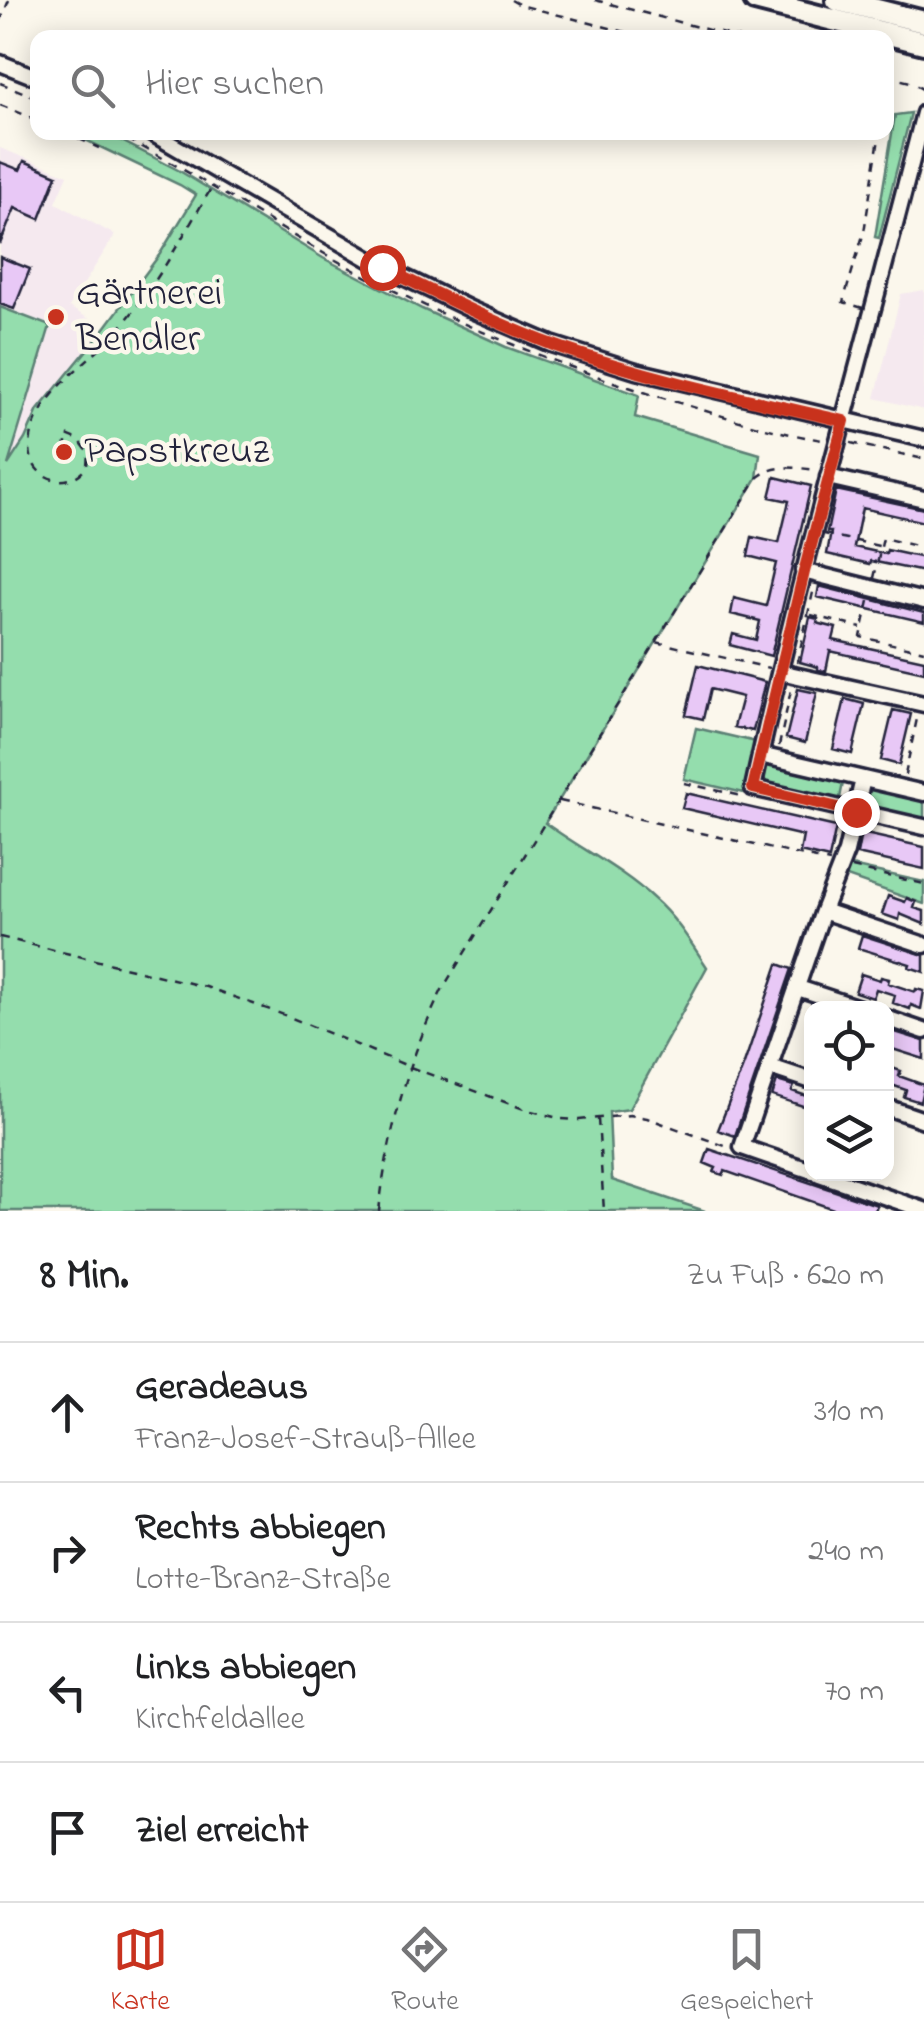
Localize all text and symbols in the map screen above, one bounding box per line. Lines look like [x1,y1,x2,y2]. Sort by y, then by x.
search box [30,30,894,140]
text: Hier suchen [145,57,324,113]
icon: search [65,58,120,113]
route start [360,245,406,291]
place label: Gärtnerei Bendler [75,265,222,370]
marker: Gärtnerei Bendler [45,306,67,328]
place label: Papstkreuz [84,423,270,482]
marker: Papstkreuz [53,441,75,463]
route end [834,790,880,836]
map controls [804,1001,894,1181]
button: locate [804,1001,894,1091]
button: layers [804,1091,894,1181]
text: 8 Min. [40,1246,129,1307]
text: Zu Fuß · 620 m [687,1253,884,1300]
text: Geradeaus [135,1361,308,1417]
icon: ahead [40,1385,95,1440]
text: 310 m [814,1389,884,1436]
text: Franz-Josef-Strauß-Allee [135,1417,476,1464]
text: Rechts abbiegen [135,1501,386,1557]
icon: right [40,1525,95,1580]
text: 240 m [808,1529,884,1576]
text: Lotte-Branz-Straße [135,1557,391,1604]
text: Links abbiegen [135,1641,356,1697]
icon: left [40,1665,95,1720]
text: 70 m [824,1669,884,1716]
text: Kirchfeldallee [135,1697,305,1744]
text: Ziel erreicht [135,1804,308,1860]
icon: arrive [40,1805,95,1860]
tab: Karte [111,1922,170,2023]
tab: Route [391,1922,459,2023]
tab: Gespeichert [680,1922,813,2023]

